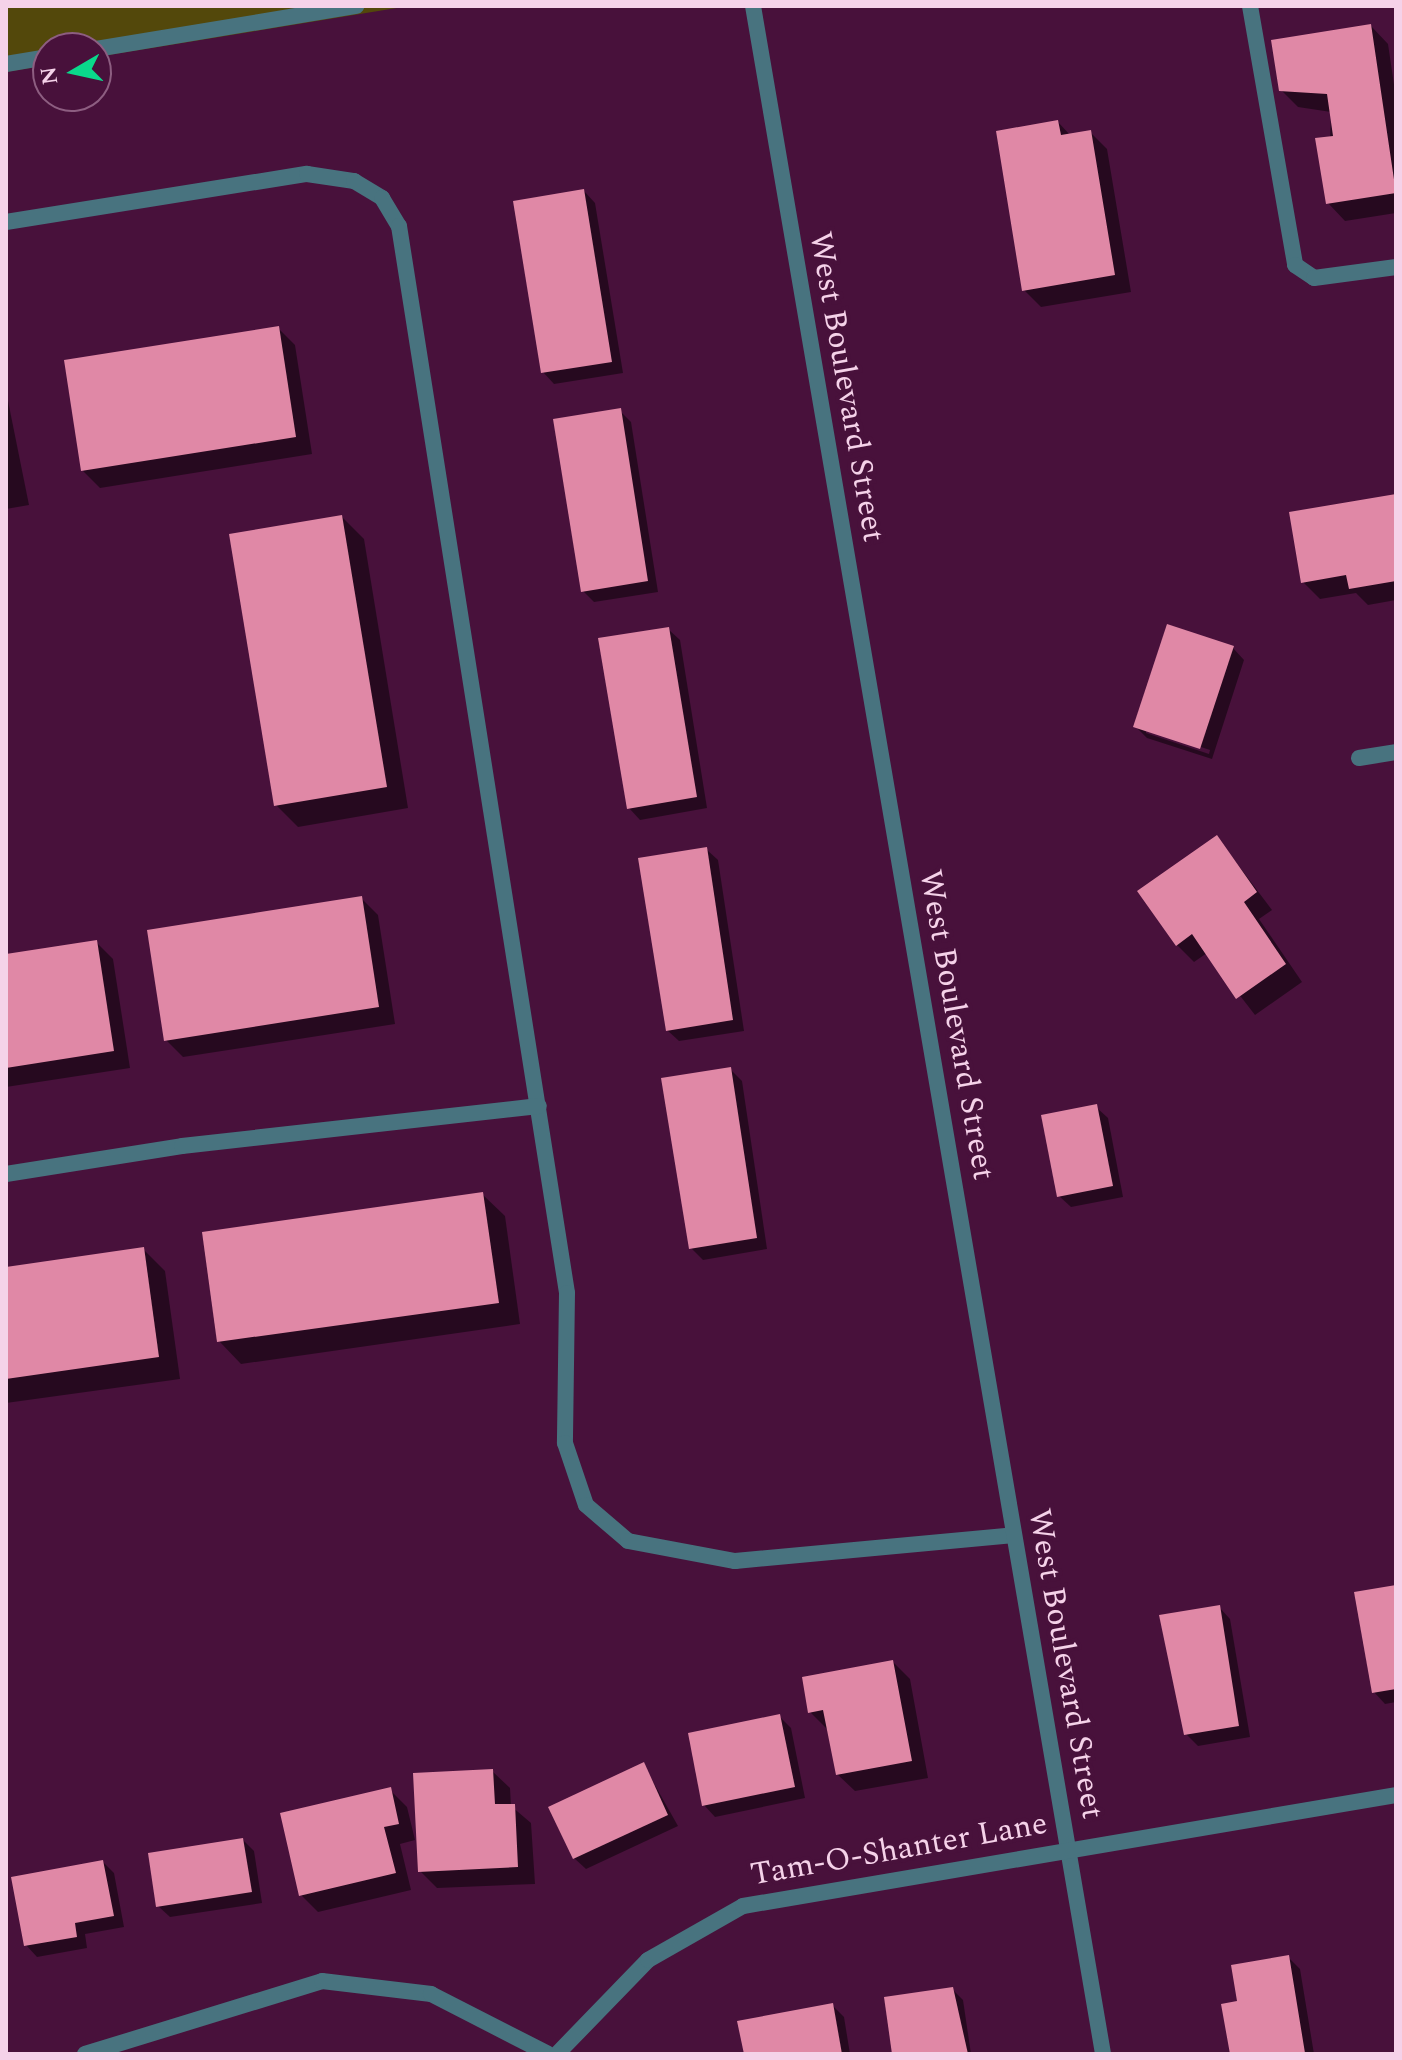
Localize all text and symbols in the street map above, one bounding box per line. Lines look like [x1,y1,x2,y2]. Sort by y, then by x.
north arrow [32,32,112,112]
text: N [32,64,67,87]
street label: West Boulevard Street [800,229,892,545]
street label: West Boulevard Street [910,867,1002,1183]
street label: West Boulevard Street [1019,1506,1111,1822]
street label: Tam-O-Shanter Lane [748,1805,1050,1895]

